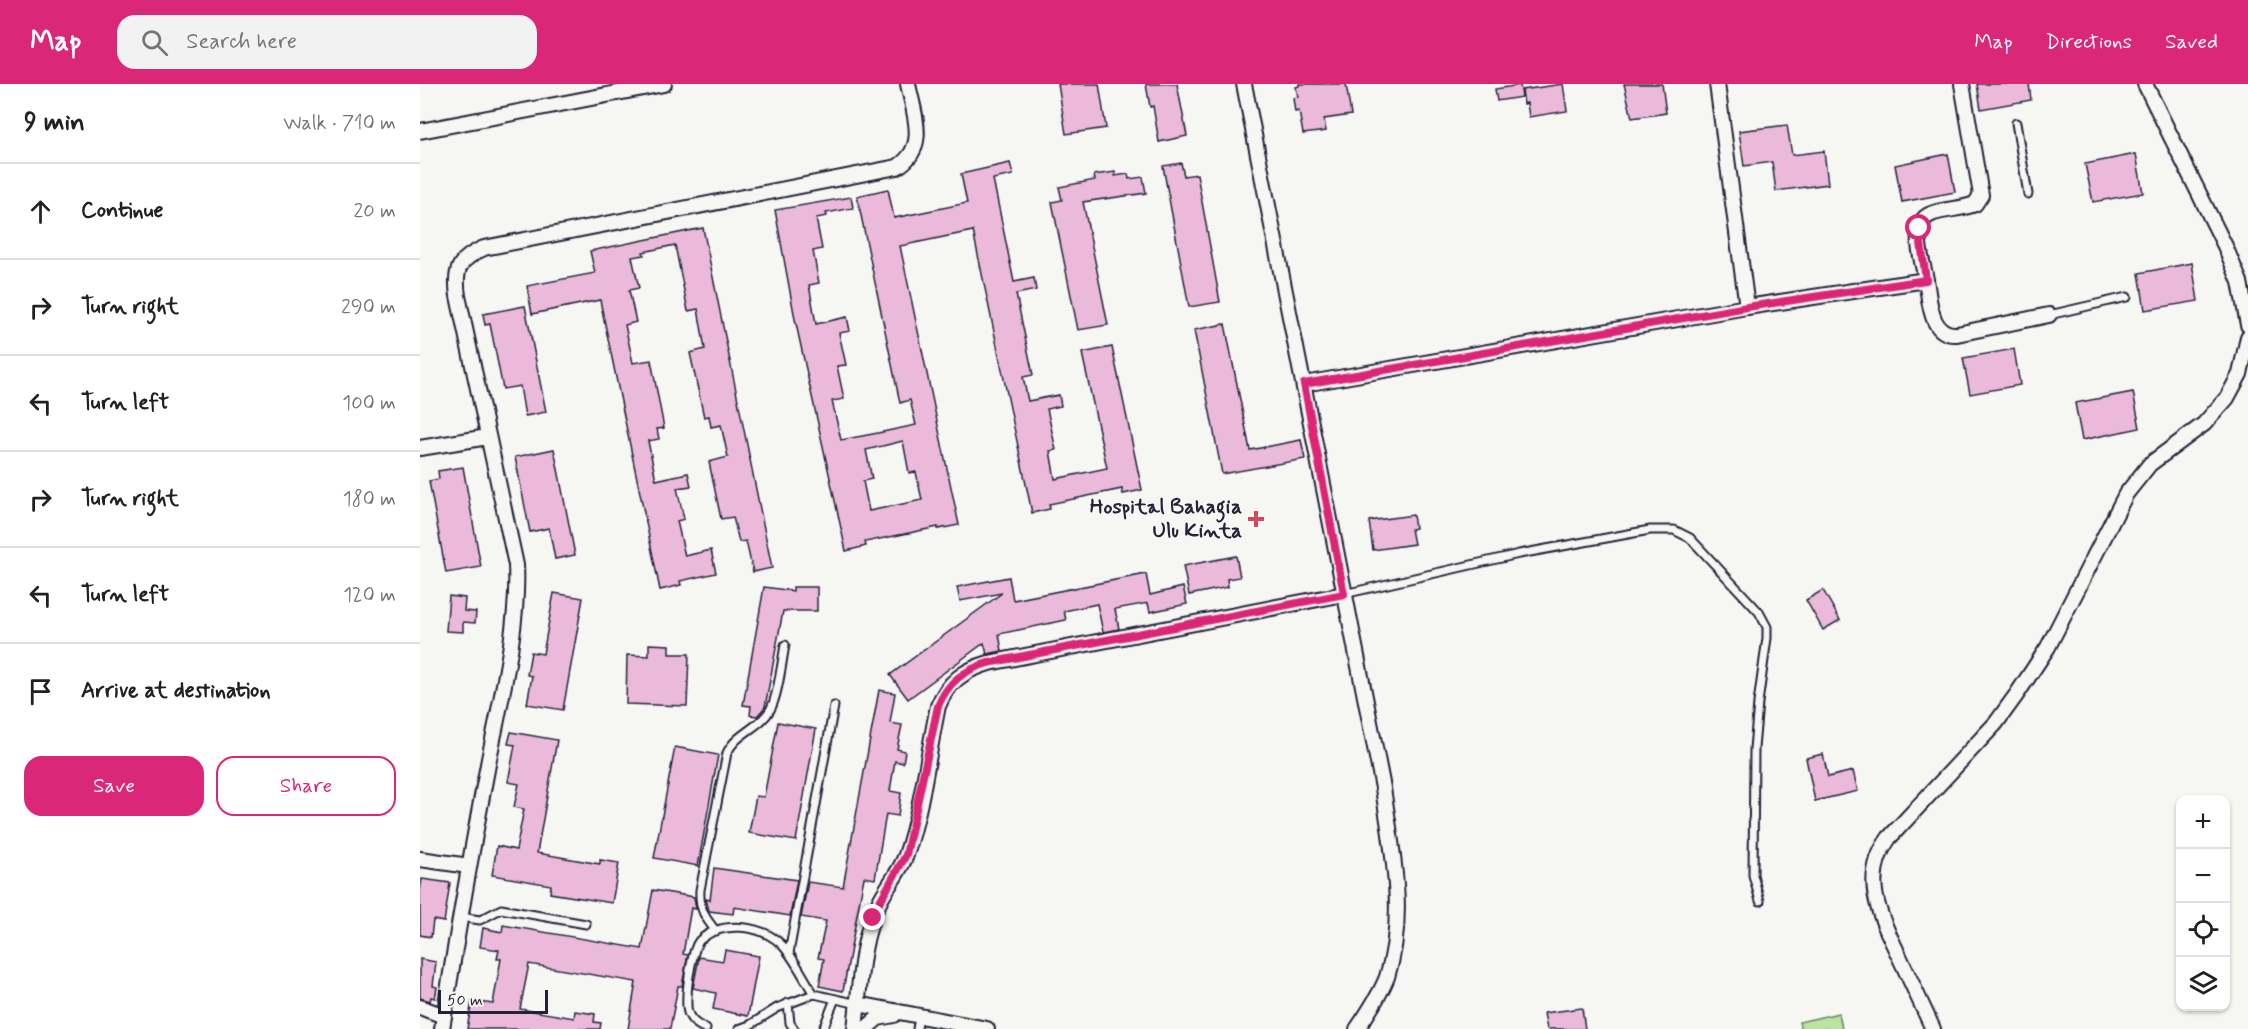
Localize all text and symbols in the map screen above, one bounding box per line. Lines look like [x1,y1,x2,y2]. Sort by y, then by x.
search box [117,15,537,69]
text: Map [30,24,81,61]
icon: search [138,26,171,59]
text: Search here [186,28,297,56]
text: Map [1974,28,2013,56]
text: Directions [2046,28,2132,56]
text: Saved [2165,28,2218,56]
text: 9 min [24,106,85,140]
text: Walk · 710 m [283,110,396,137]
icon: ahead [24,195,57,228]
text: Continue [81,197,163,225]
text: 20 m [353,198,396,225]
route start [1905,214,1931,240]
icon: right [24,291,57,324]
text: Turn right [81,293,179,321]
text: 290 m [341,294,396,321]
icon: left [24,387,57,420]
text: Turn left [81,389,169,417]
text: 100 m [342,390,396,417]
icon: right [24,483,57,516]
text: Turn right [81,485,179,513]
text: 180 m [343,486,396,513]
place label: Hospital Bahagia Ulu Kinta [1090,493,1242,545]
marker: Hospital Bahagia Ulu Kinta [1247,510,1265,528]
icon: left [24,579,57,612]
text: Turn left [81,581,169,609]
text: 120 m [343,582,396,609]
icon: arrive [24,675,57,708]
text: Arrive at destination [81,677,271,705]
button: Save [24,756,204,816]
button: Share [216,756,396,816]
map controls [2176,795,2230,1011]
button: + [2176,795,2230,849]
button: − [2176,849,2230,903]
button: locate [2176,903,2230,957]
route end [859,904,885,930]
button: layers [2176,957,2230,1011]
scale bar [438,987,548,1014]
text: 50 m [447,990,483,1011]

